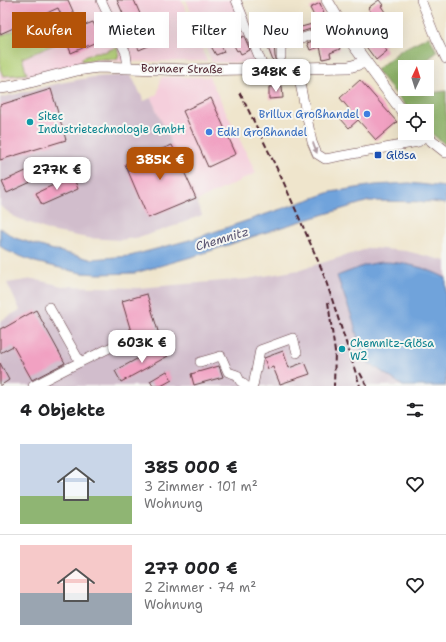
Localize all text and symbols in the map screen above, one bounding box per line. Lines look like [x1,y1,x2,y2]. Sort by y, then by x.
chip: Kaufen [12,12,86,48]
chip: Mieten [94,12,169,48]
chip: Filter [177,12,241,48]
chip: Neu [249,12,303,48]
chip: Wohnung [311,12,403,48]
pin: 348K € [243,59,309,93]
north arrow [398,60,434,96]
map controls [398,60,434,140]
street label: Bornaer Straße [141,61,223,77]
text: 348K € [251,63,301,80]
button: locate [398,104,434,140]
place label: Brillux Großhandel [259,107,360,122]
place label: Sitec Industrietechnologie GmbH [38,109,185,137]
marker: Brillux Großhandel [362,109,372,119]
marker: Sitec Industrietechnologie GmbH [25,117,35,127]
place label: Edki Großhandel [217,125,308,140]
marker: Edki Großhandel [204,127,214,137]
one-way arrow [312,142,318,154]
pin: 385K € [127,147,193,181]
place label: Glösa [386,148,416,163]
marker: Glösa [373,150,383,160]
text: 385K € [136,151,184,168]
pin: 277K € [24,157,90,191]
text: 277K € [33,161,81,178]
water label: Chemnitz [193,223,251,255]
pin: 603K € [109,330,175,364]
text: 603K € [117,334,167,351]
place label: Chemnitz-Glösa W2 [350,336,434,364]
marker: Chemnitz-Glösa W2 [337,344,347,354]
text: 4 Objekte [20,399,105,421]
icon: filters [404,399,426,421]
text: 385 000 € [144,456,238,478]
icon: home [52,460,100,508]
icon: heart [404,473,426,495]
text: 3 Zimmer · 101 m² [144,478,258,495]
text: Wohnung [144,495,203,512]
text: 277 000 € [144,557,238,579]
icon: home [52,561,100,609]
icon: heart [404,574,426,596]
text: 2 Zimmer · 74 m² [144,579,256,596]
text: Wohnung [144,596,203,613]

